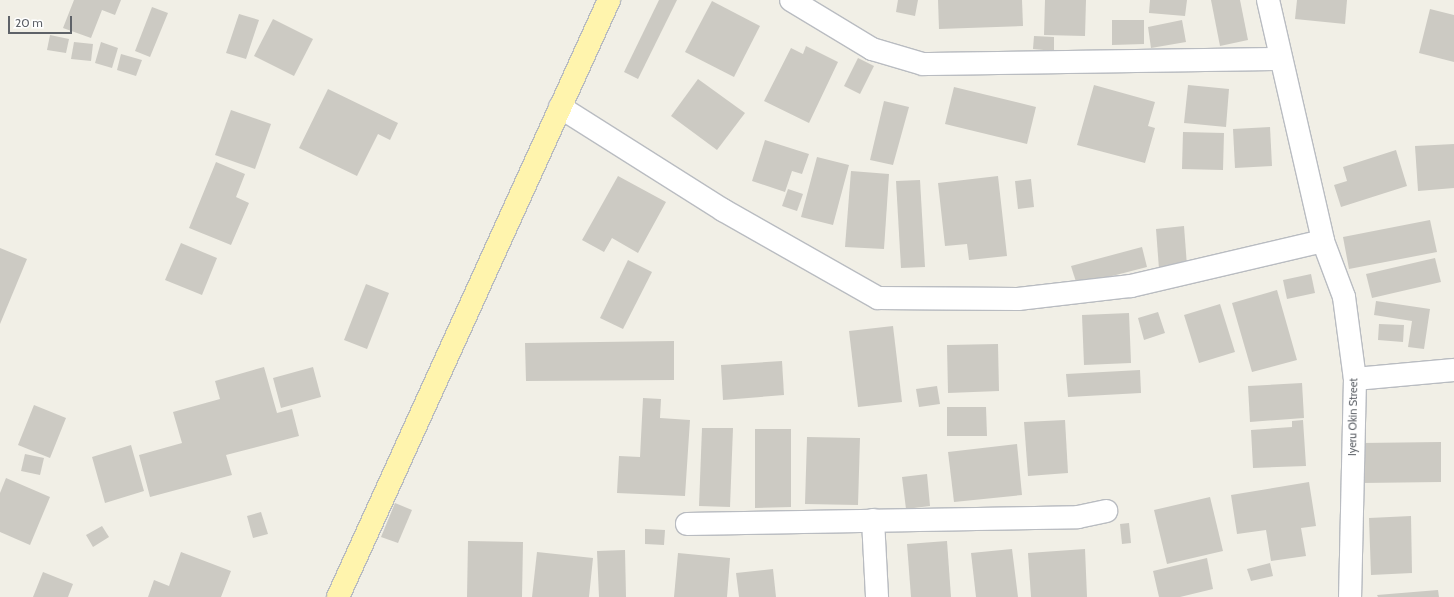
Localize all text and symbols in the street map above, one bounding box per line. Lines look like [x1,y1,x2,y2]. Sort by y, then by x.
scale bar [10,8,74,34]
text: 20 m [15,15,43,30]
street label: Iyeru Okin Street [1346,378,1360,456]

